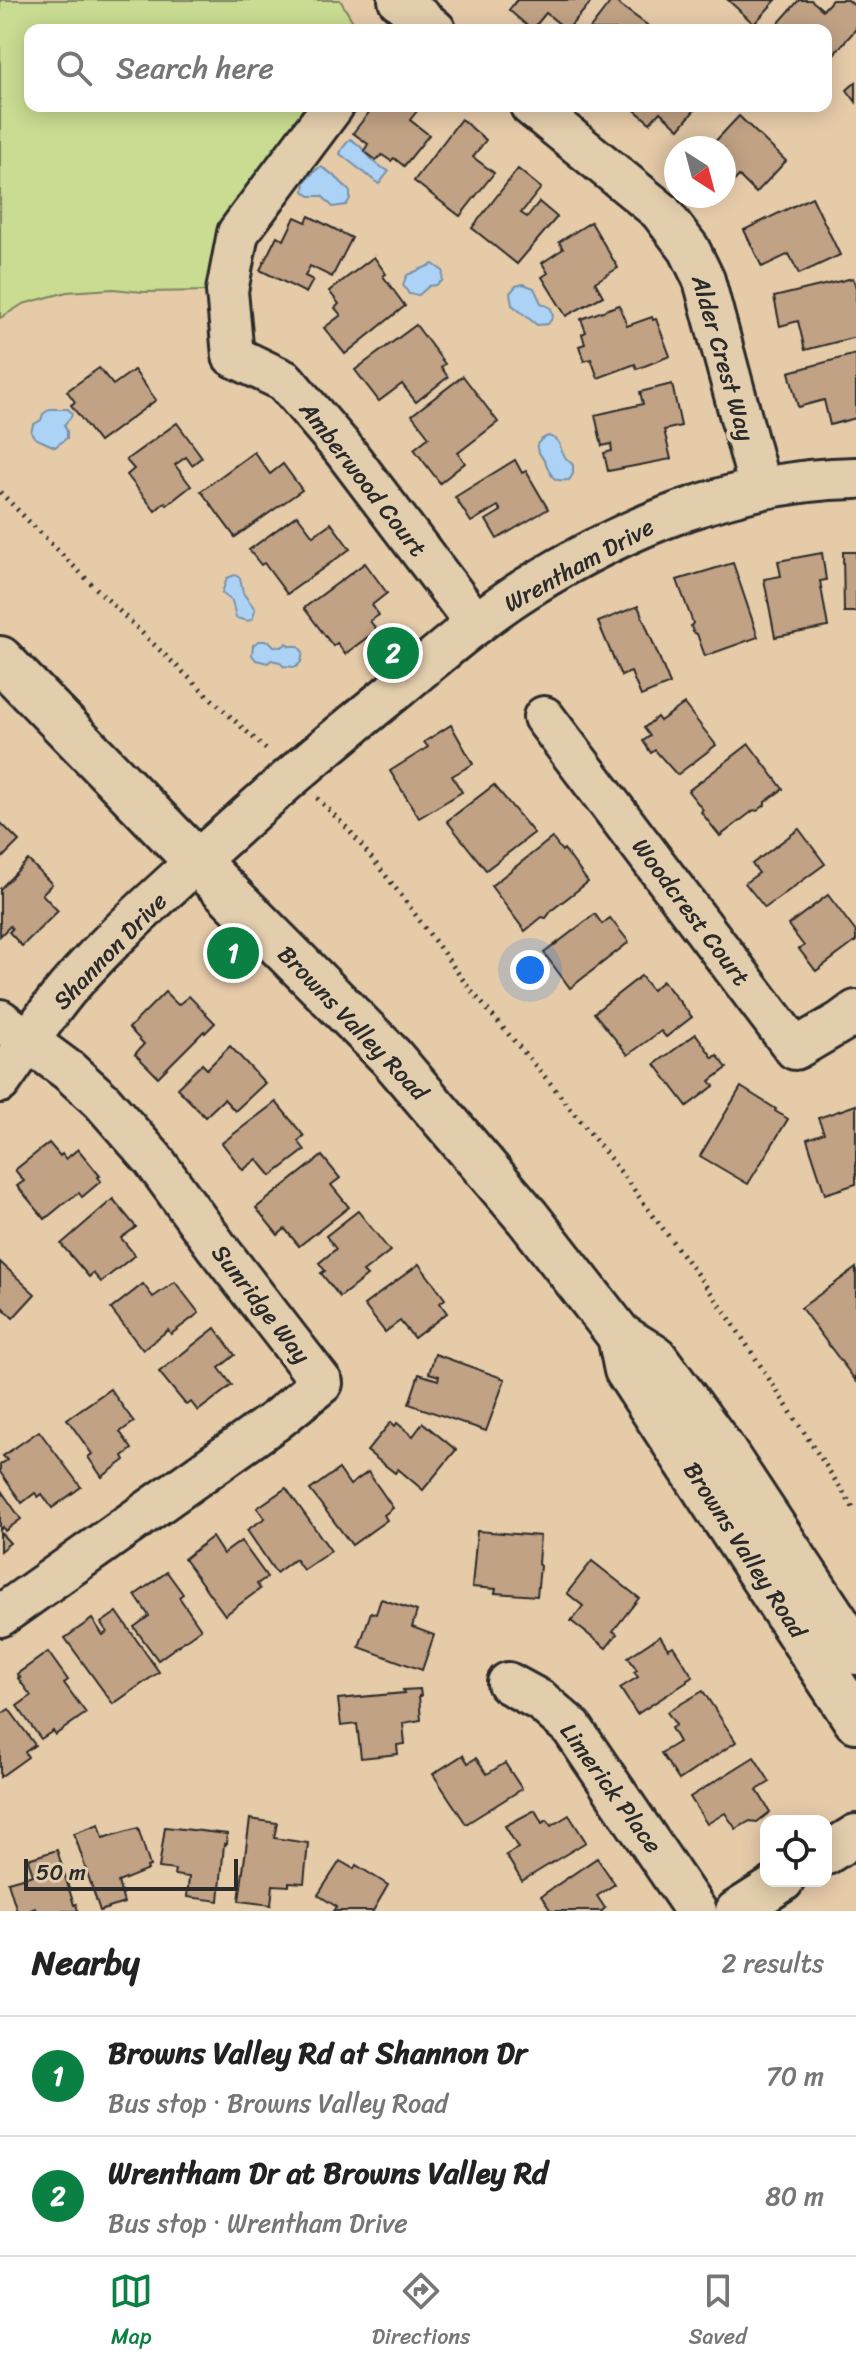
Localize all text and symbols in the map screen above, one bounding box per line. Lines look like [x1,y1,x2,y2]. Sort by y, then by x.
search box [24,24,832,112]
text: Search here [116,41,274,95]
icon: search [52,46,96,90]
north arrow [664,136,736,208]
street label: Alder Crest Way [679,269,767,447]
street label: Amberwood Court [288,391,438,566]
street label: Wrentham Drive [496,506,662,624]
pin: 2 [367,623,419,683]
street label: Woodcrest Court [621,829,761,995]
street label: Shannon Drive [42,882,178,1020]
pin: 1 [207,923,259,983]
street label: Browns Valley Road [267,935,440,1112]
your location [510,950,550,990]
street label: Sunridge Way [200,1235,322,1374]
street label: Browns Valley Road [672,1453,819,1648]
street label: Limerick Place [549,1713,673,1863]
map controls [760,1815,832,1887]
button: locate [760,1815,832,1887]
text: 50 m [36,1853,86,1892]
scale bar [24,1855,238,1891]
text: Nearby [32,1933,140,1993]
text: 2 results [722,1940,824,1986]
text: Browns Valley Rd at Shannon Dr [108,2026,527,2080]
text: 1 [52,2053,64,2099]
text: 70 m [766,2053,824,2099]
text: Bus stop · Browns Valley Road [108,2080,448,2126]
text: Wrentham Dr at Browns Valley Rd [108,2146,548,2200]
text: 2 [50,2173,66,2219]
text: 80 m [765,2173,824,2219]
text: Bus stop · Wrentham Drive [108,2200,408,2246]
tab: Map [109,2269,153,2356]
tab: Directions [372,2269,470,2356]
tab: Saved [689,2269,747,2356]

